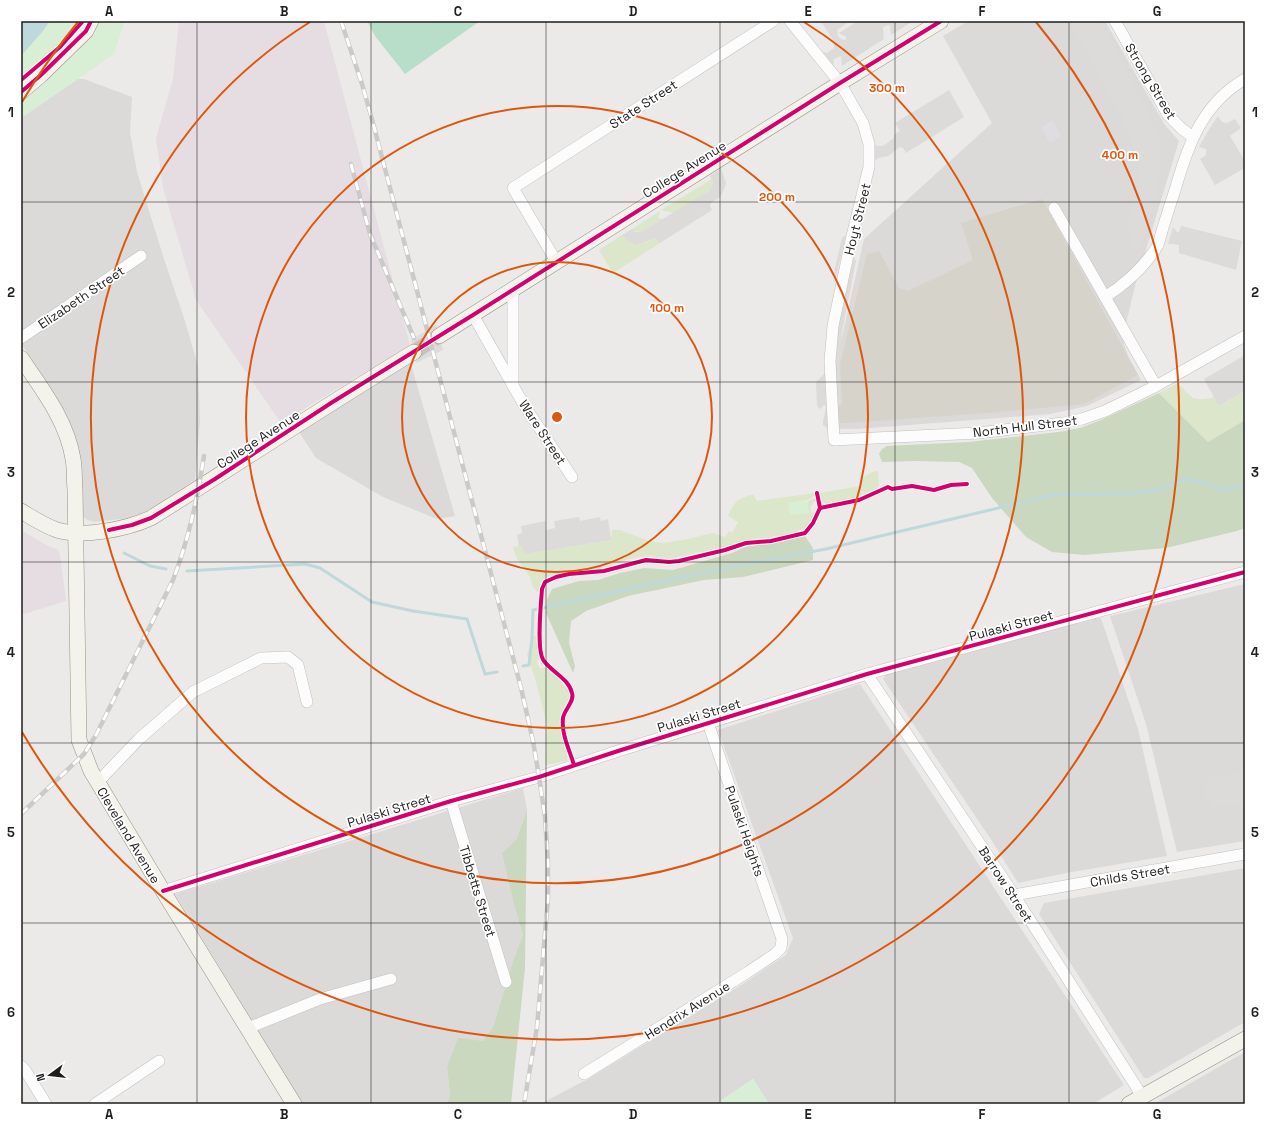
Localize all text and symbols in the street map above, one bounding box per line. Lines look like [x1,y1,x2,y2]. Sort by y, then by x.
text: A [105,3,114,20]
text: B [280,3,289,20]
text: C [454,3,462,20]
text: D [629,3,638,20]
text: E [804,3,812,20]
text: F [979,3,986,20]
text: G [1153,3,1161,20]
street label: Strong Street [1121,40,1180,123]
street label: State Street [606,76,680,133]
text: 300 m [869,80,905,96]
text: 1 [8,104,14,121]
text: 1 [1252,104,1258,121]
street label: College Avenue [639,137,729,202]
text: 400 m [1102,147,1138,163]
street label: Hoyt Street [840,181,875,257]
text: 200 m [759,189,795,205]
street label: Elizabeth Street [35,262,128,333]
text: 2 [7,284,15,301]
text: 2 [1251,284,1259,301]
text: 100 m [650,300,684,316]
street label: Ware Street [515,397,570,468]
street label: College Avenue [214,406,303,473]
centre of rings [550,410,564,424]
street label: North Hull Street [972,412,1078,441]
text: 3 [7,464,15,481]
text: 3 [1251,464,1259,481]
street label: Pulaski Street [967,606,1055,645]
text: 4 [7,644,15,661]
text: 4 [1251,644,1259,661]
street label: Pulaski Street [655,695,743,736]
street label: Pulaski Heights [721,783,768,879]
street label: Cleveland Avenue [93,784,164,887]
street label: Pulaski Street [345,790,433,831]
text: 5 [7,824,15,841]
text: 5 [1251,824,1259,841]
street label: Tibbetts Street [455,843,500,939]
street label: Barrow Street [975,843,1036,925]
street label: Childs Street [1089,860,1171,891]
street label: Hendrix Avenue [641,977,733,1043]
text: 6 [7,1004,15,1021]
text: 6 [1251,1004,1259,1021]
north arrow [30,1055,70,1095]
text: N [33,1072,48,1083]
text: A [105,1106,114,1123]
text: B [280,1106,289,1123]
text: C [454,1106,462,1123]
text: D [629,1106,638,1123]
text: E [804,1106,812,1123]
text: F [979,1106,986,1123]
text: G [1153,1106,1161,1123]

